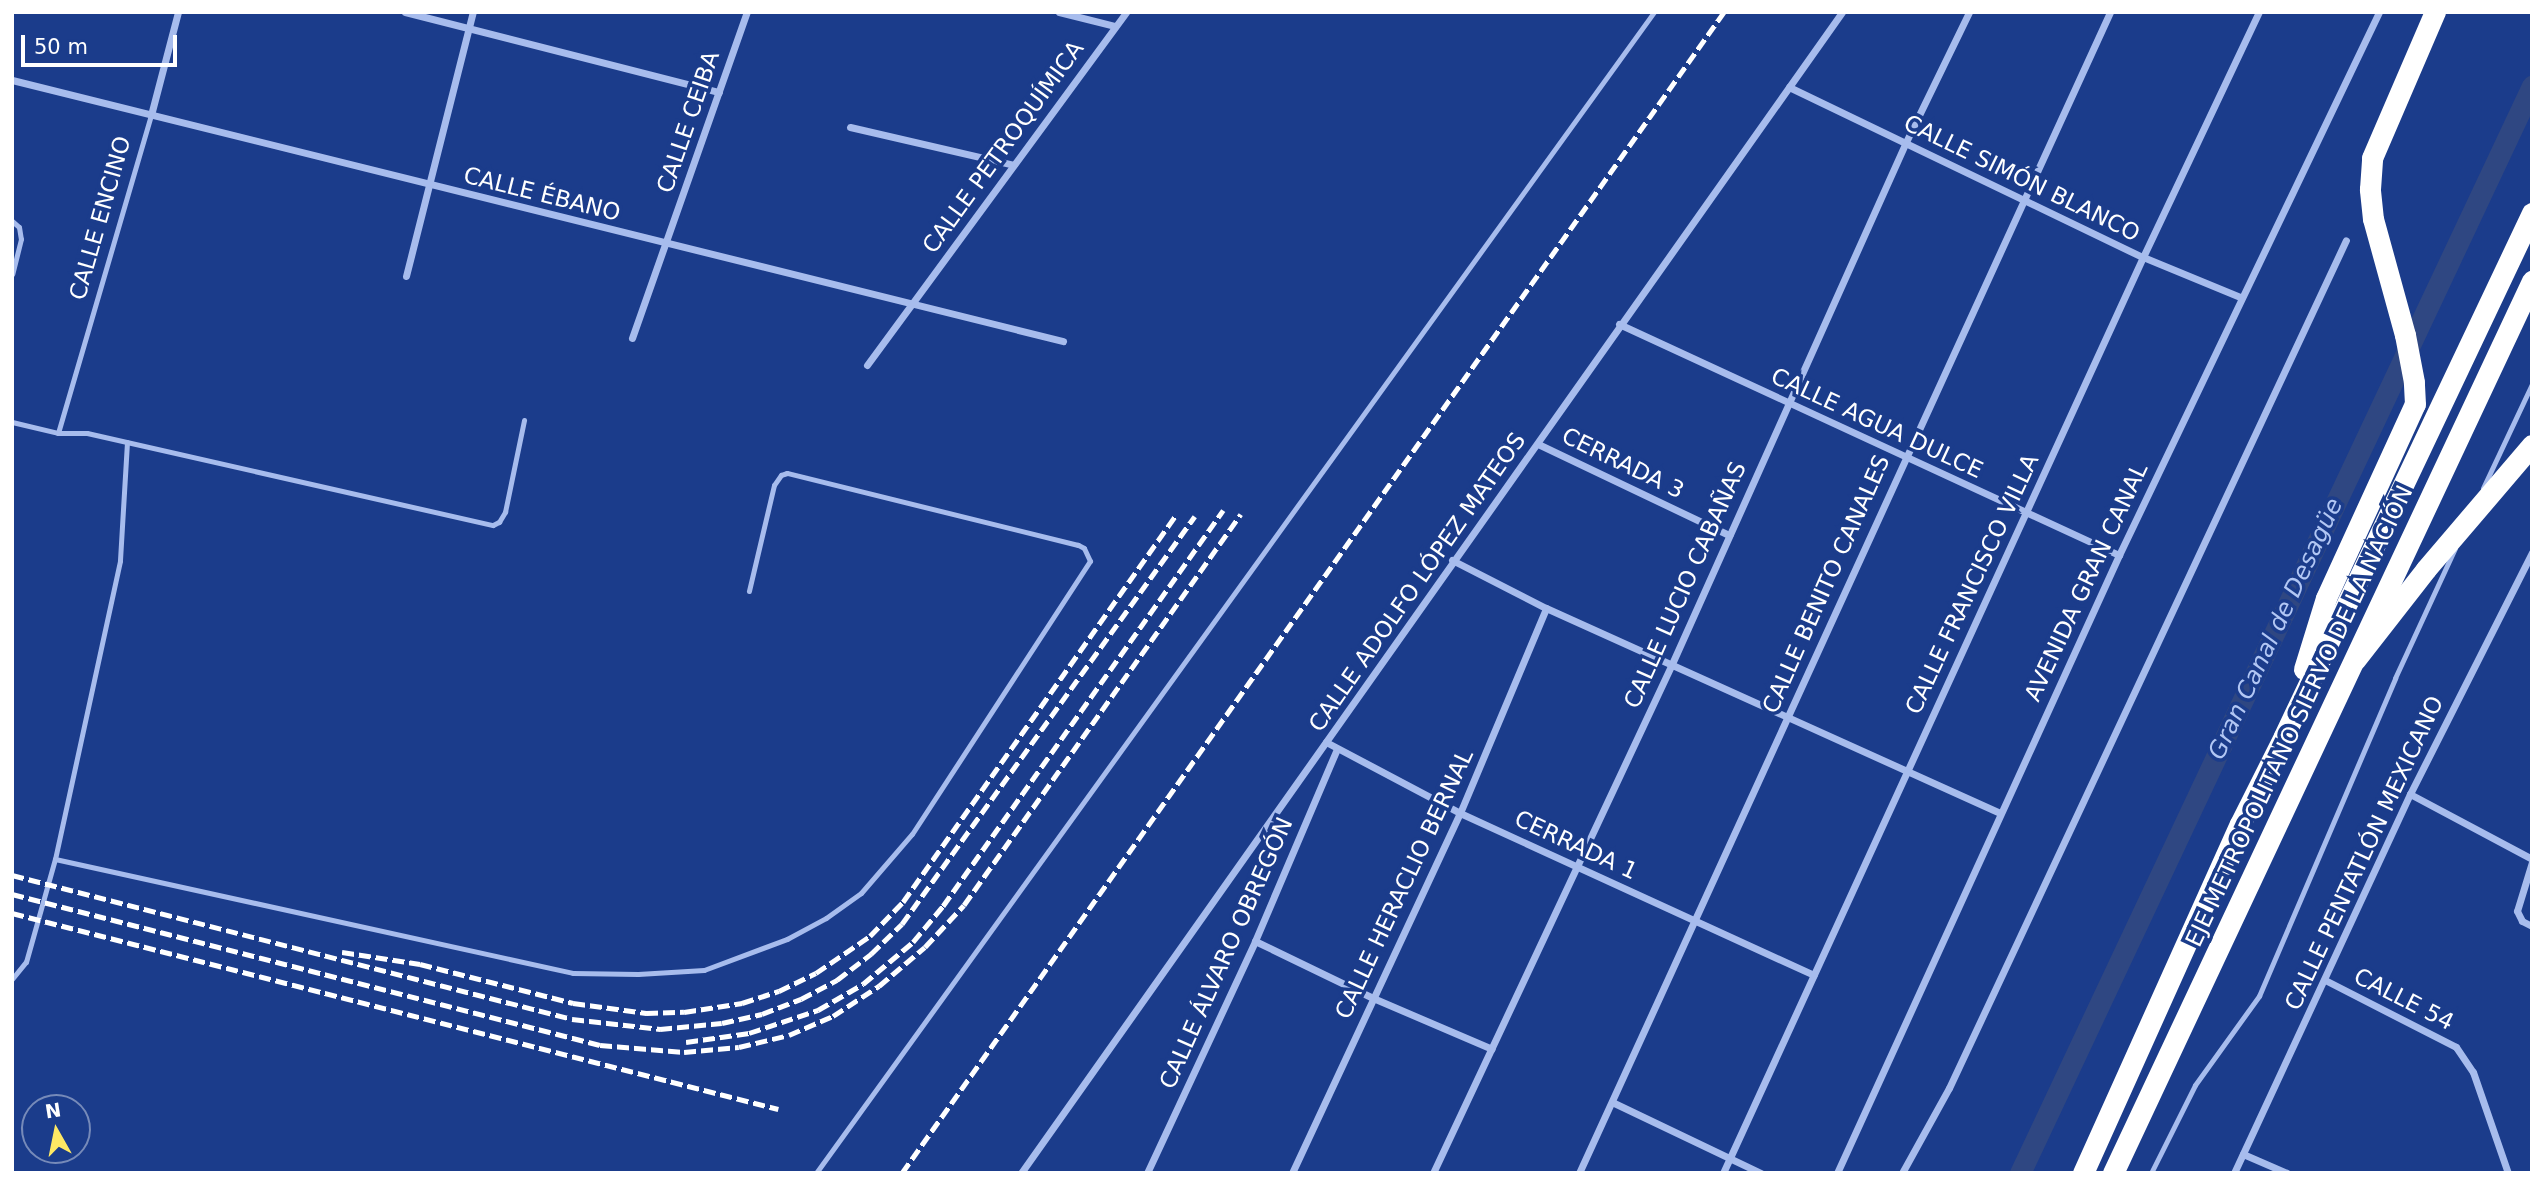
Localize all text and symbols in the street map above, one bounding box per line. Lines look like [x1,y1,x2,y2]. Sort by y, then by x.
scale bar [24,21,180,65]
text: 50 m [34,35,88,59]
street label: CALLE PETROQUÍMICA [917,35,1089,259]
street label: CALLE CEIBA [651,47,725,197]
street label: CALLE SIMÓN BLANCO [1899,109,2145,247]
street label: CALLE ENCINO [63,133,137,303]
street label: CALLE ÉBANO [461,161,623,227]
street label: CALLE AGUA DULCE [1767,362,1987,484]
street label: CERRADA 3 [1557,422,1689,504]
street label: CALLE ADOLFO LÓPEZ MATEOS [1303,427,1531,737]
street label: CALLE FRANCISCO VILLA [1900,450,2044,718]
street label: CALLE BENITO CANALES [1757,451,1895,717]
street label: CALLE LUCIO CABAÑAS [1618,457,1752,713]
street label: AVENIDA GRAN CANAL [2019,459,2153,705]
street label: EJE METROPOLITANO SIERVO DE LA NACIÓN [2180,481,2418,951]
water label: Gran Canal de Desagüe [2203,494,2349,764]
street label: CALLE PENTATLÓN MEXICANO [2279,691,2449,1015]
street label: CALLE HERACLIO BERNAL [1329,745,1479,1023]
street label: CERRADA 1 [1510,805,1642,885]
street label: CALLE ÁLVARO OBREGÓN [1154,813,1298,1093]
street label: CALLE 54 [2349,962,2459,1036]
north arrow [21,1094,91,1164]
text: N [43,1098,63,1122]

